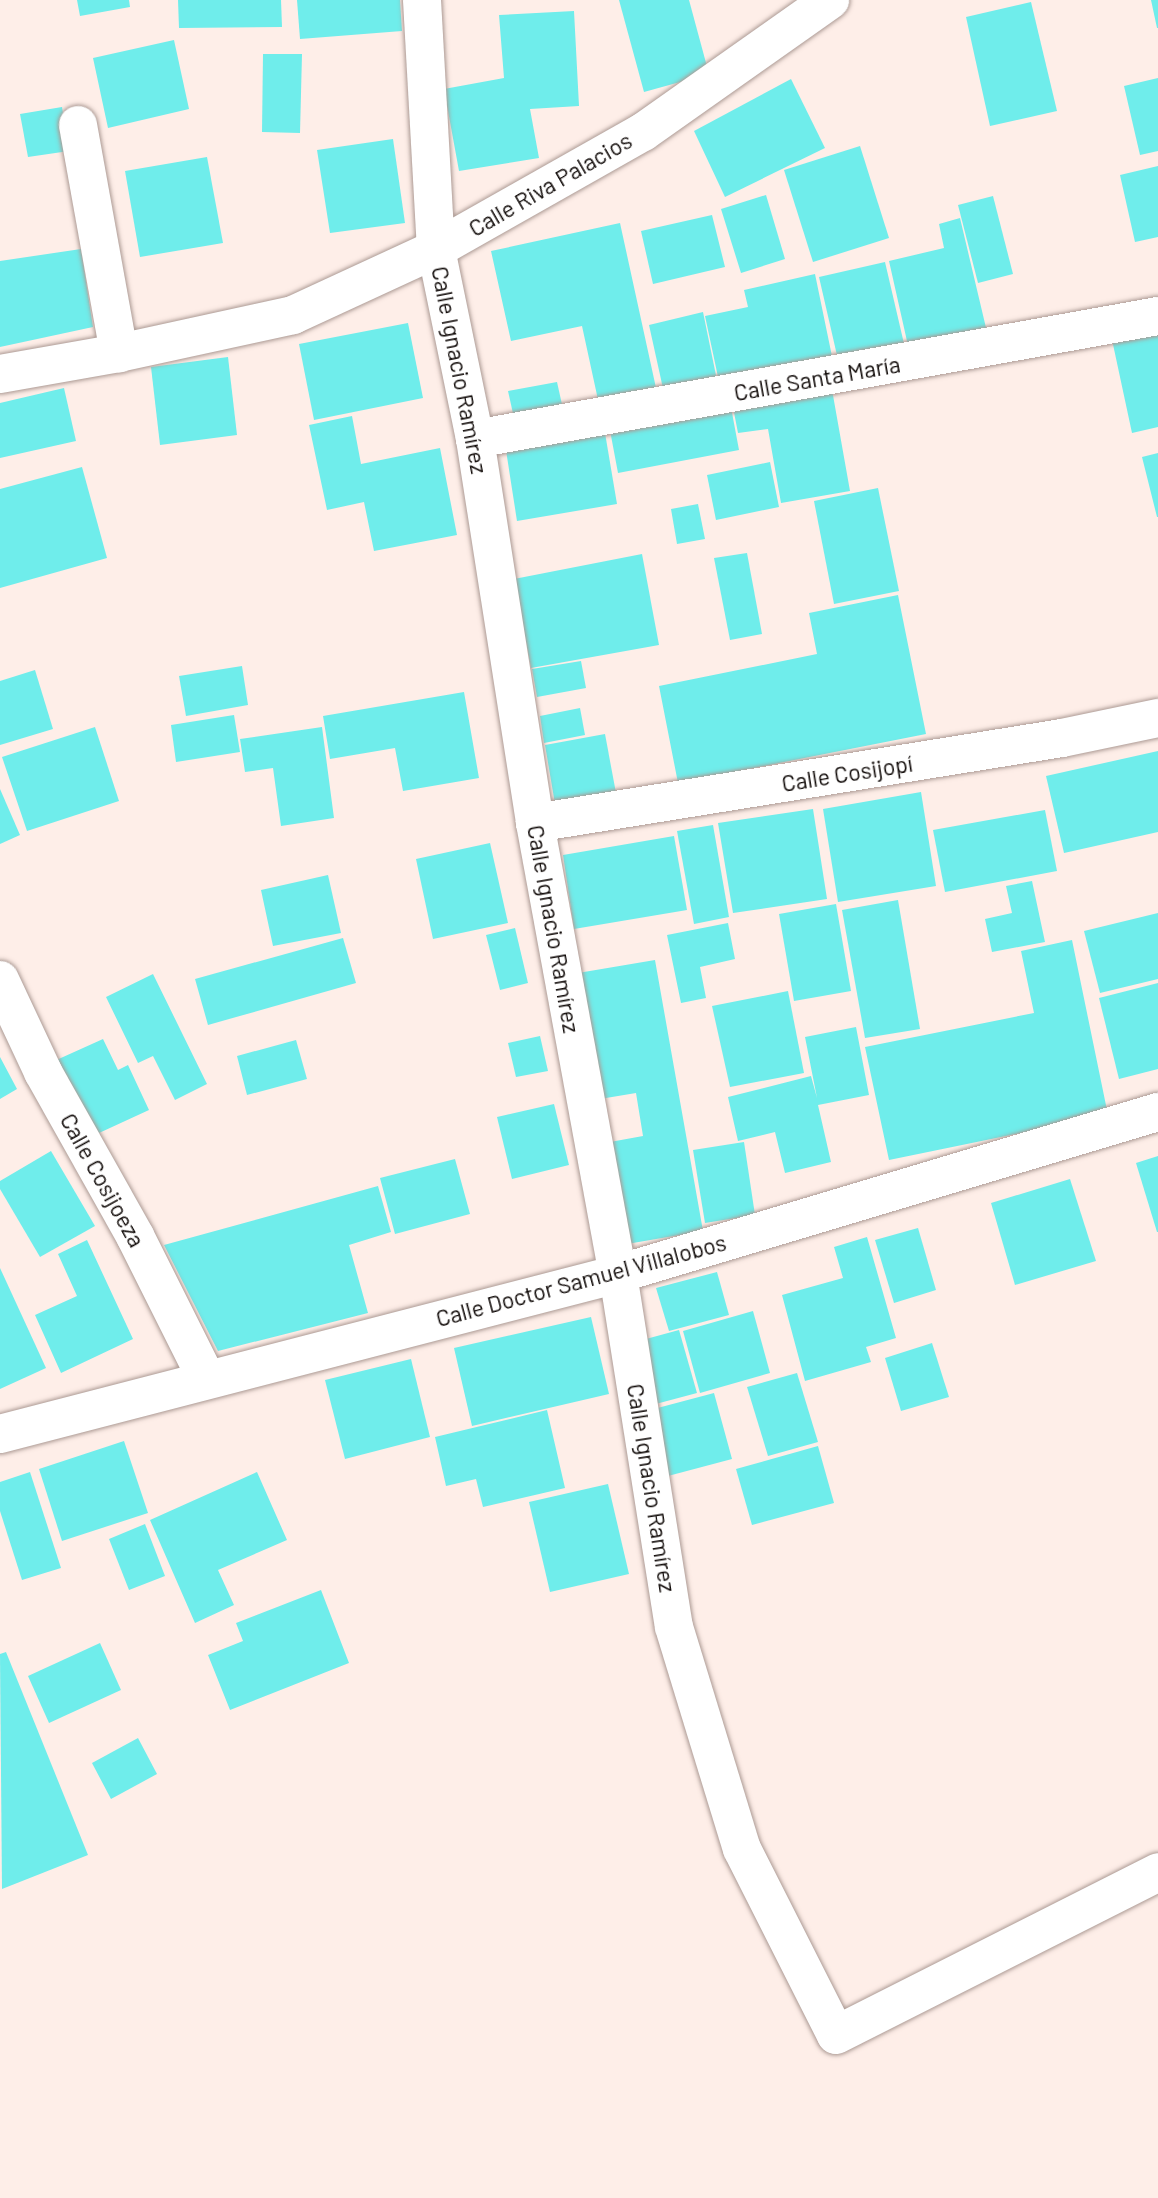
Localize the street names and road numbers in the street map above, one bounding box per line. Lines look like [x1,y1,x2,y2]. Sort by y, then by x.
street label: Calle Riva Palacios [464,126,636,242]
street label: Calle Ignacio Ramírez [426,264,494,476]
street label: Calle Santa María [732,350,902,406]
street label: Calle Cosijopí [780,749,914,797]
street label: Calle Ignacio Ramírez [522,823,586,1035]
street label: Calle Cosijoeza [55,1108,151,1252]
street label: Calle Doctor Samuel Villalobos [433,1228,729,1332]
street label: Calle Ignacio Ramírez [622,1382,682,1594]

